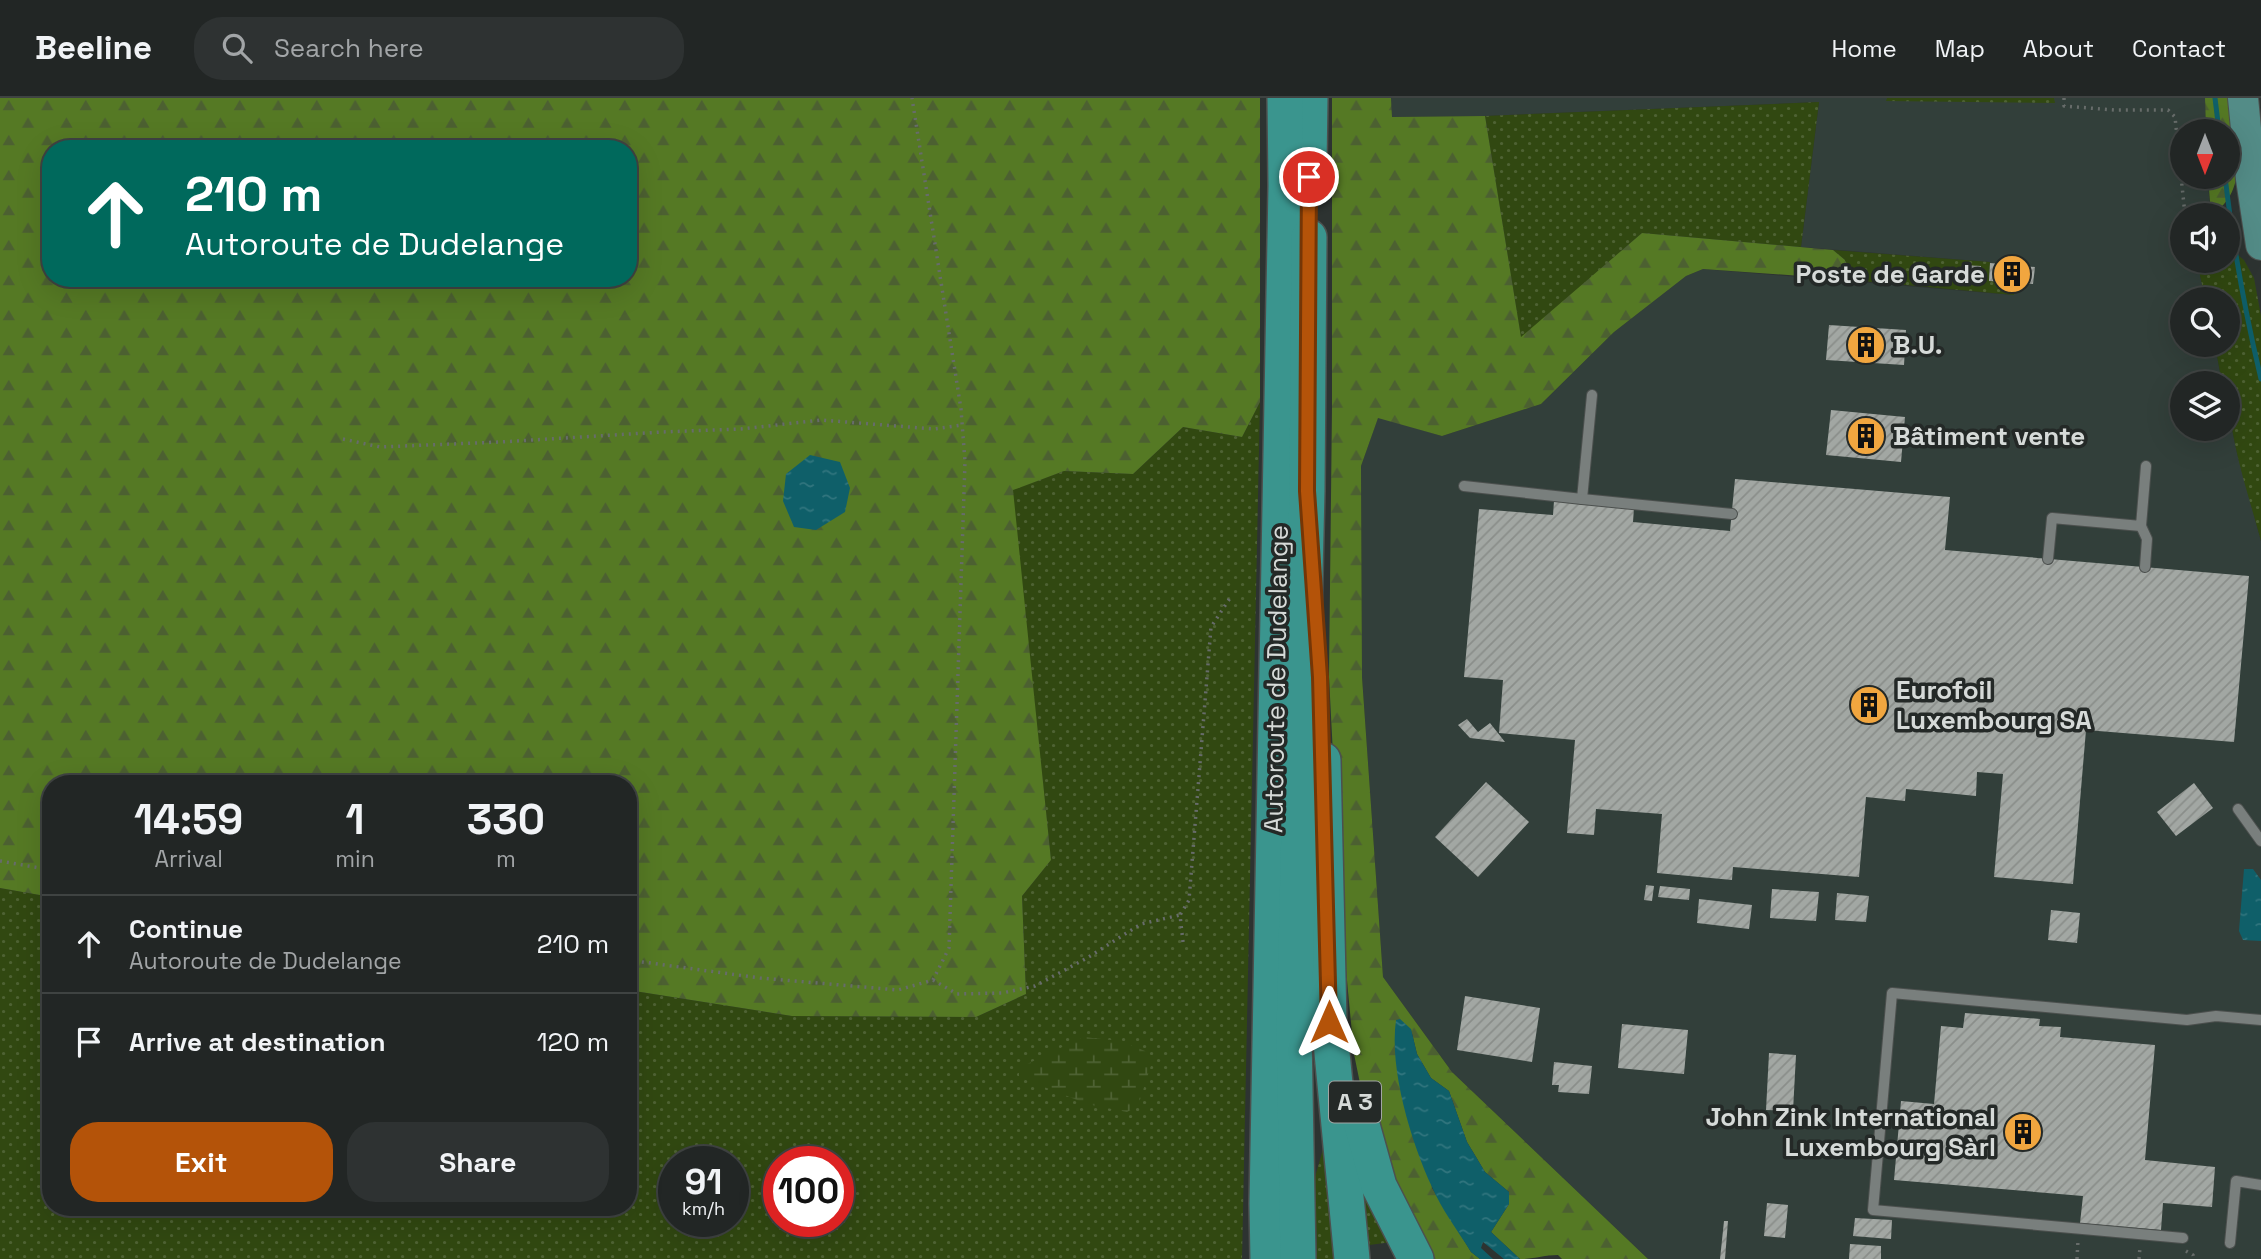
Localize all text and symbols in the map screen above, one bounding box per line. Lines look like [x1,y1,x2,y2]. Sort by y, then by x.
search box [194,17,684,80]
text: Beeline [35,27,152,69]
icon: search [218,29,256,67]
text: Search here [274,31,424,65]
text: Home [1831,33,1897,64]
text: Map [1935,33,1985,64]
text: About [2023,33,2094,64]
text: Contact [2132,33,2226,64]
north arrow [2170,119,2240,189]
map controls [2170,119,2240,441]
pin [1279,147,1339,207]
icon: arrive [1290,158,1328,196]
text: 210 m [185,163,322,225]
icon: ahead [70,168,161,259]
button: sound [2170,203,2240,273]
text: Autoroute de Dudelange [185,224,564,264]
building icon: Poste de Garde [1991,253,2033,295]
place label: Poste de Garde [1795,257,1985,291]
button: search [2170,287,2240,357]
building icon: B.U. [1845,324,1887,366]
place label: B.U. [1893,328,1943,362]
button: layers [2170,371,2240,441]
building icon: Bâtiment vente [1845,415,1887,457]
place label: Bâtiment vente [1893,419,2085,453]
street label: Autoroute de Dudelange [1256,525,1296,833]
place label: Eurofoil Luxembourg SA [1896,673,2092,737]
building icon: Eurofoil Luxembourg SA [1848,684,1890,726]
text: 14:59 [134,793,243,846]
text: 1 [346,793,365,846]
text: 330 [467,793,545,846]
text: Arrival [154,844,223,874]
text: min [335,844,375,874]
text: m [496,844,516,874]
text: Continue [129,912,243,946]
icon: ahead [70,925,108,963]
text: 210 m [537,927,609,961]
text: Autoroute de Dudelange [129,946,402,976]
position arrow [1292,985,1366,1059]
icon: arrive [70,1023,108,1061]
text: Arrive at destination [129,1025,386,1059]
text: 120 m [537,1025,609,1059]
road number: A 3 [1329,1082,1381,1122]
place label: John Zink International Luxembourg Sàrl [1705,1100,1996,1164]
building icon: John Zink International Luxembourg Sàrl [2002,1111,2044,1153]
button: Exit [70,1122,333,1202]
button: Share [347,1122,609,1202]
speed limit sign: 100 [763,1146,854,1237]
text: 91 [685,1160,722,1204]
text: km/h [682,1197,725,1220]

